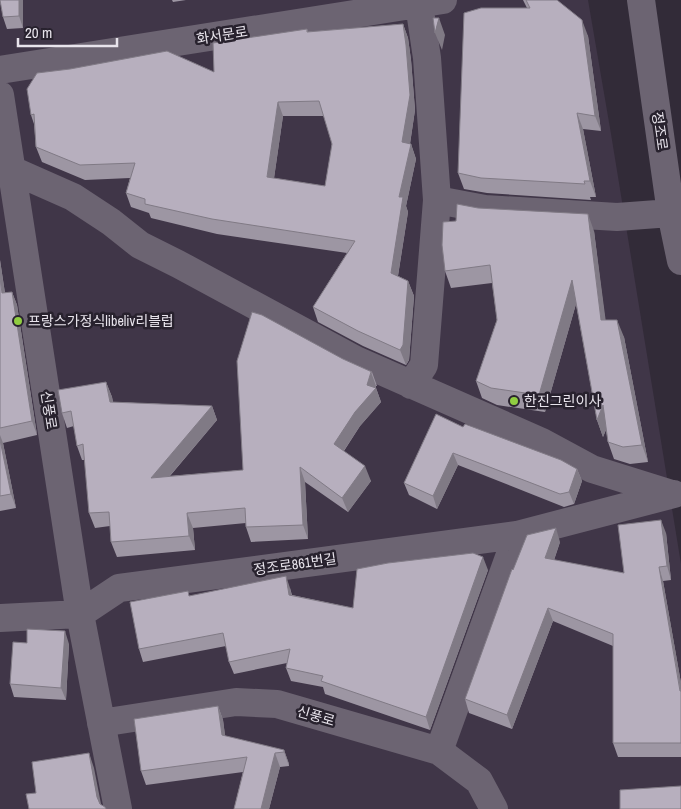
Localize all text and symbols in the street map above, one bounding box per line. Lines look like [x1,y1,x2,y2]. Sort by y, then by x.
scale bar [18,15,116,47]
text: 20 m [25,22,52,43]
street label: 화서문로 [195,22,249,48]
street label: 정조로 [648,111,672,152]
place label: 프랑스가정식libeliv리블럽 [28,312,174,330]
marker: 프랑스가정식libeliv리블럽 [12,315,24,327]
street label: 신풍로 [37,390,61,431]
place label: 한진그린이사 [524,392,601,410]
marker: 한진그린이사 [508,395,520,407]
street label: 정조로861번길 [252,549,338,579]
street label: 신풍로 [295,702,337,730]

